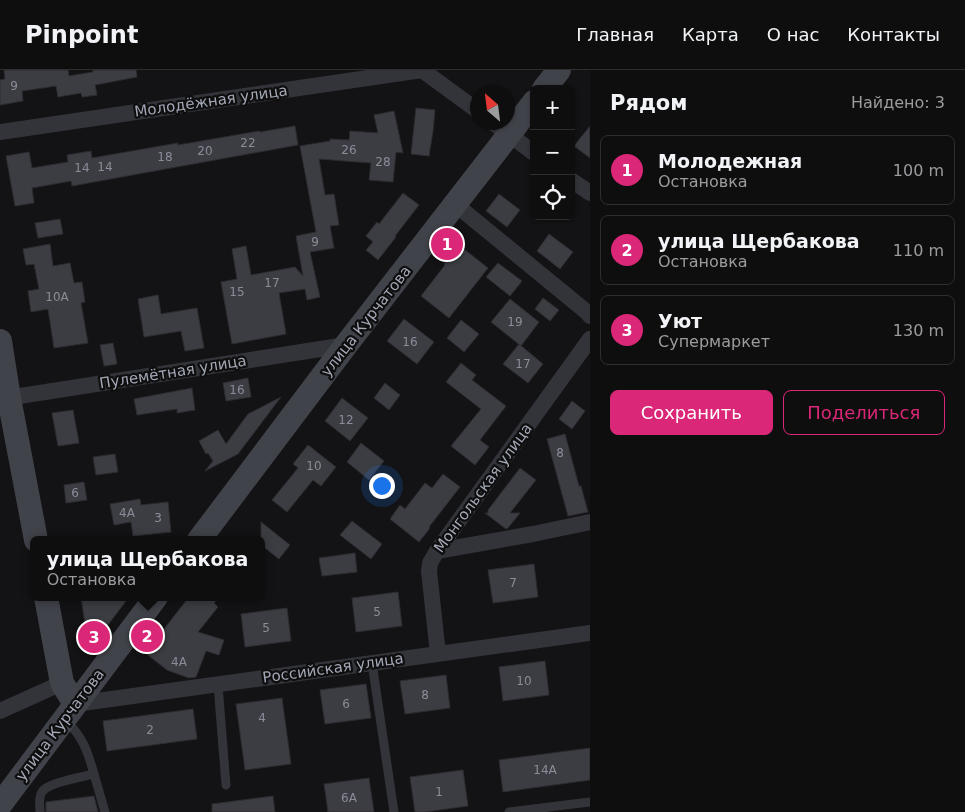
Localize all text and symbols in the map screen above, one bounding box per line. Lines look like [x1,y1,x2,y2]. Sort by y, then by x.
text: Pinpoint [25,21,138,49]
text: Главная [576,24,654,45]
text: Карта [682,24,739,45]
text: О нас [767,24,819,45]
text: Контакты [847,24,940,45]
house number: 9 [10,79,18,93]
street label: Молодёжная улица [133,81,289,121]
north arrow [470,85,515,130]
map controls [530,85,575,220]
button: + [530,85,575,130]
text: Рядом [610,91,687,115]
text: Найдено: 3 [851,93,945,112]
button: − [530,130,575,175]
house number: 22 [240,136,256,150]
house number: 26 [341,143,357,157]
house number: 20 [197,144,213,158]
house number: 18 [157,150,173,164]
text: Молодежная [658,150,802,172]
house number: 28 [375,155,391,169]
house number: 14 [97,160,113,174]
house number: 14 [74,161,90,175]
text: 1 [621,161,633,180]
text: 100 m [893,161,944,180]
text: Остановка [658,172,748,191]
button: locate [530,175,575,220]
pin: 1 [431,225,463,263]
text: улица Щербакова [658,230,860,252]
house number: 9 [311,235,319,249]
text: 2 [621,241,633,260]
text: 110 m [893,241,944,260]
text: Остановка [658,252,748,271]
street label: улица Курчатова [317,262,415,380]
house number: 17 [264,276,280,290]
house number: 15 [229,285,245,299]
house number: 10А [45,290,70,304]
text: Уют [658,310,702,332]
house number: 19 [507,315,523,329]
text: 3 [621,321,633,340]
text: 130 m [893,321,944,340]
text: Супермаркет [658,332,770,351]
house number: 16 [402,335,418,349]
street label: Пулемётная улица [98,351,248,393]
house number: 17 [515,357,531,371]
house number: 16 [229,383,245,397]
button: Сохранить [610,390,773,435]
button: Поделиться [783,390,945,435]
house number: 12 [338,413,354,427]
street label: Монгольская улица [430,420,536,556]
house number: 8 [556,446,564,460]
house number: 10 [306,459,322,473]
your location [369,473,395,499]
house number: 6 [71,486,79,500]
house number: 4А [119,506,136,520]
house number: 3 [154,511,162,525]
popup [30,536,265,601]
text: улица Щербакова [47,548,248,570]
text: Остановка [47,570,136,589]
house number: 7 [509,576,517,590]
house number: 5 [373,605,381,619]
pin: 2 [131,617,163,655]
pin: 3 [78,618,110,656]
house number: 5 [262,621,270,635]
street label: Российская улица [261,649,405,687]
house number: 4А [171,655,188,669]
street label: улица Курчатова [12,666,108,784]
house number: 10 [516,674,532,688]
house number: 8 [421,688,429,702]
house number: 6 [342,697,350,711]
house number: 4 [258,711,266,725]
house number: 2 [146,723,154,737]
house number: 14А [533,763,558,777]
house number: 1 [435,785,443,799]
house number: 6А [341,791,358,805]

